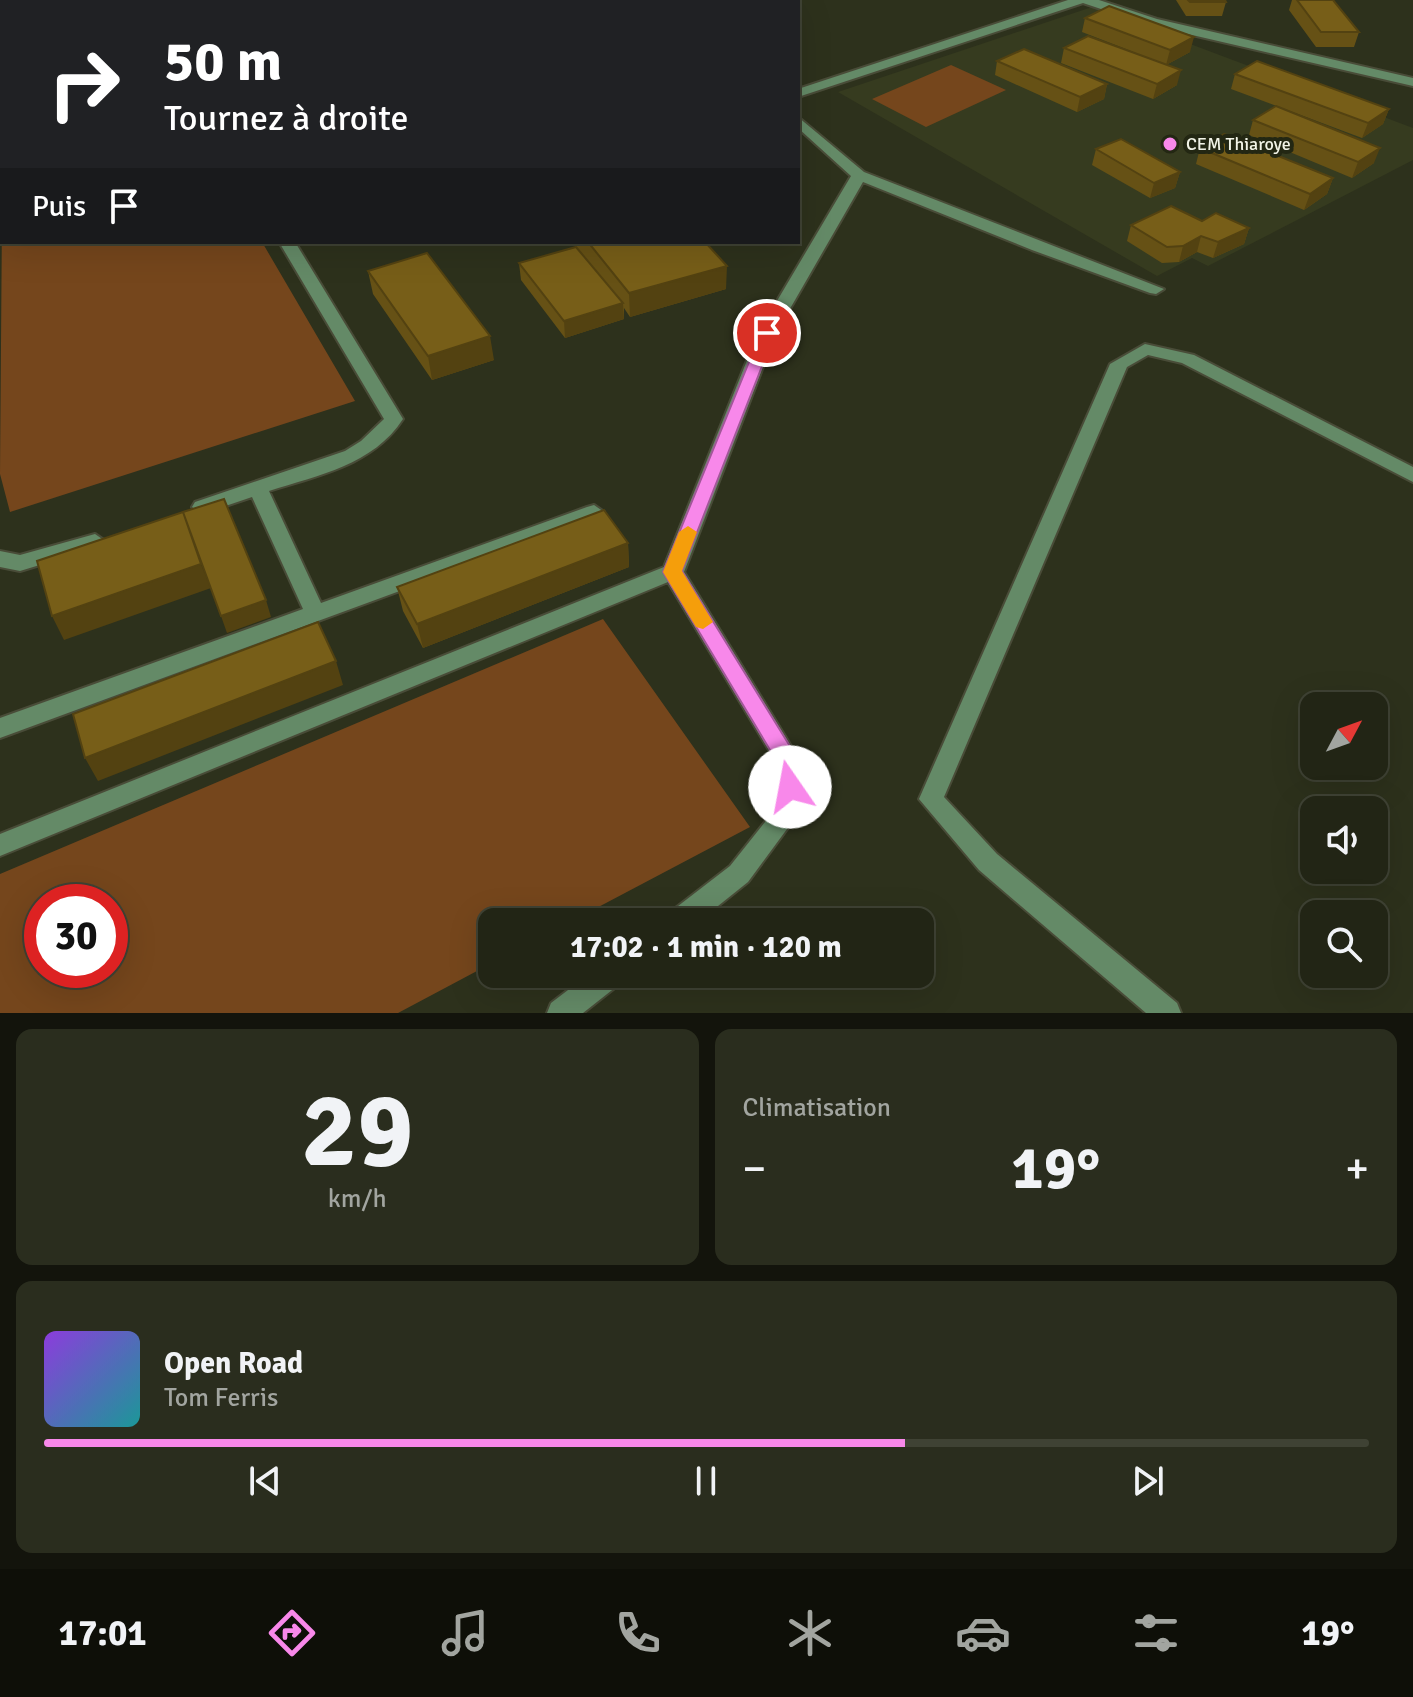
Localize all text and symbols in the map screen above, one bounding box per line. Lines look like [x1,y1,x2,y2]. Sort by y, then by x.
text: 50 m [164,27,282,96]
icon: right [32,32,136,136]
text: Tournez à droite [164,96,408,141]
place label: CEM Thiaroye [1186,133,1291,155]
marker: CEM Thiaroye [1161,135,1179,153]
icon: arrive [102,184,146,228]
text: Puis [32,188,86,225]
pin [733,299,801,367]
icon: arrive [745,311,789,355]
north arrow [1300,692,1388,780]
map controls [1300,692,1388,988]
position arrow [748,745,832,829]
button: sound [1300,796,1388,884]
speed limit sign: 30 [24,884,128,988]
button: search [1300,900,1388,988]
text: 17:02 · 1 min · 120 m [570,929,842,966]
text: 29 [301,1067,413,1195]
text: Climatisation [743,1092,891,1124]
text: 19° [1011,1132,1100,1206]
text: − [743,1142,766,1196]
text: + [1345,1142,1369,1196]
text: km/h [328,1183,387,1215]
text: Open Road [164,1345,303,1382]
text: Tom Ferris [164,1382,278,1414]
icon: previous [243,1459,287,1503]
icon: pause [684,1459,728,1503]
icon: next [1126,1459,1170,1503]
icon: directions [264,1605,320,1661]
icon: music [437,1605,493,1661]
icon: phone [610,1605,666,1661]
icon: climate [782,1605,838,1661]
icon: car [955,1605,1011,1661]
icon: filters [1128,1605,1184,1661]
text: 17:01 [58,1611,147,1656]
text: 19° [1301,1611,1354,1656]

